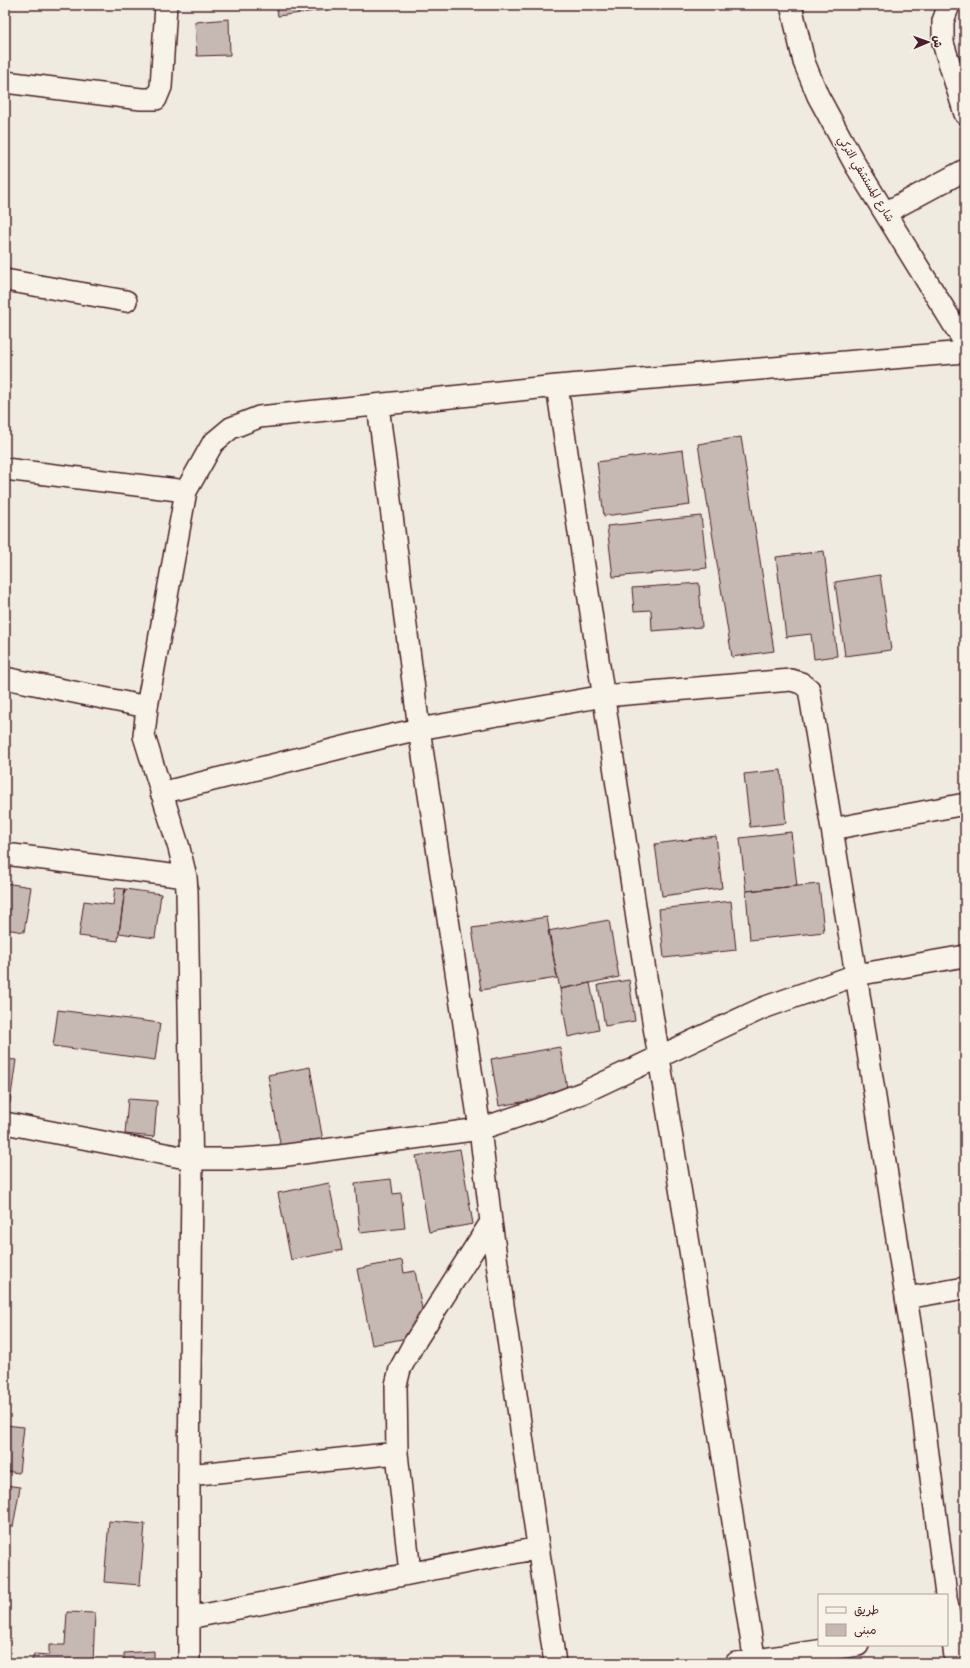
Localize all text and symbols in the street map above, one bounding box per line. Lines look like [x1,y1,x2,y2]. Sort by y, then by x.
north arrow [908,22,948,62]
text: ش [930,35,945,48]
street label: شارع المستشفي التركي [832,133,898,226]
legend [818,1594,948,1646]
text: طريق [854,1602,879,1618]
text: مبنى [854,1622,877,1638]

